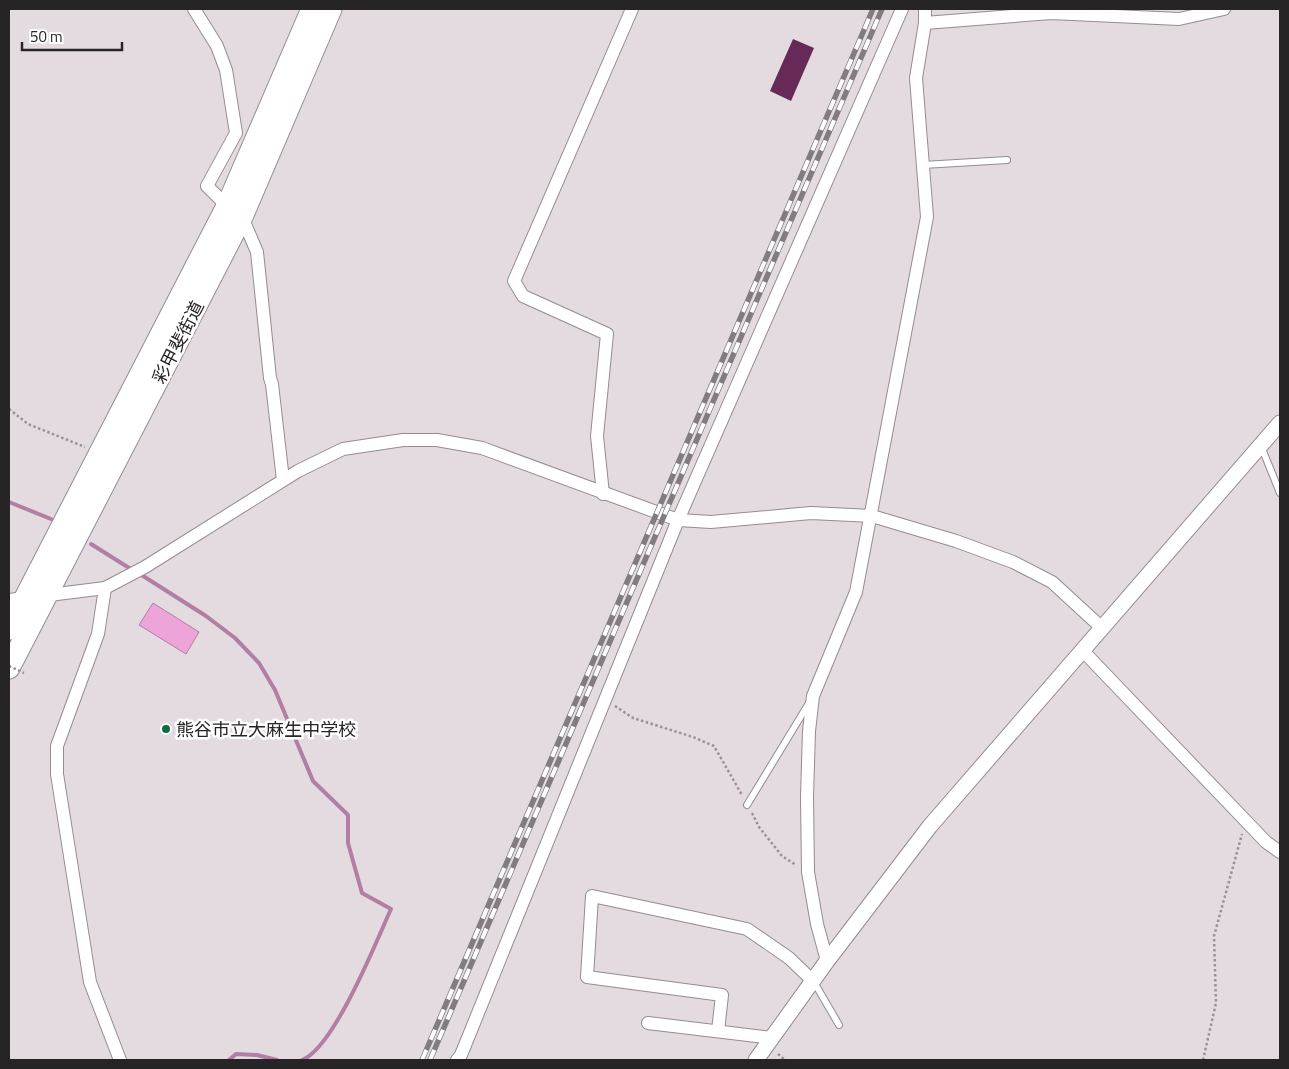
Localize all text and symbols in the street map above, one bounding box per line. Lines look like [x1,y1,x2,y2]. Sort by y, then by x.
scale bar [22,20,122,52]
text: 50 m [30,25,63,48]
street label: 彩甲斐街道 [146,296,210,388]
place label: 熊谷市立大麻生中学校 [176,716,356,743]
marker: 熊谷市立大麻生中学校 [160,723,172,735]

